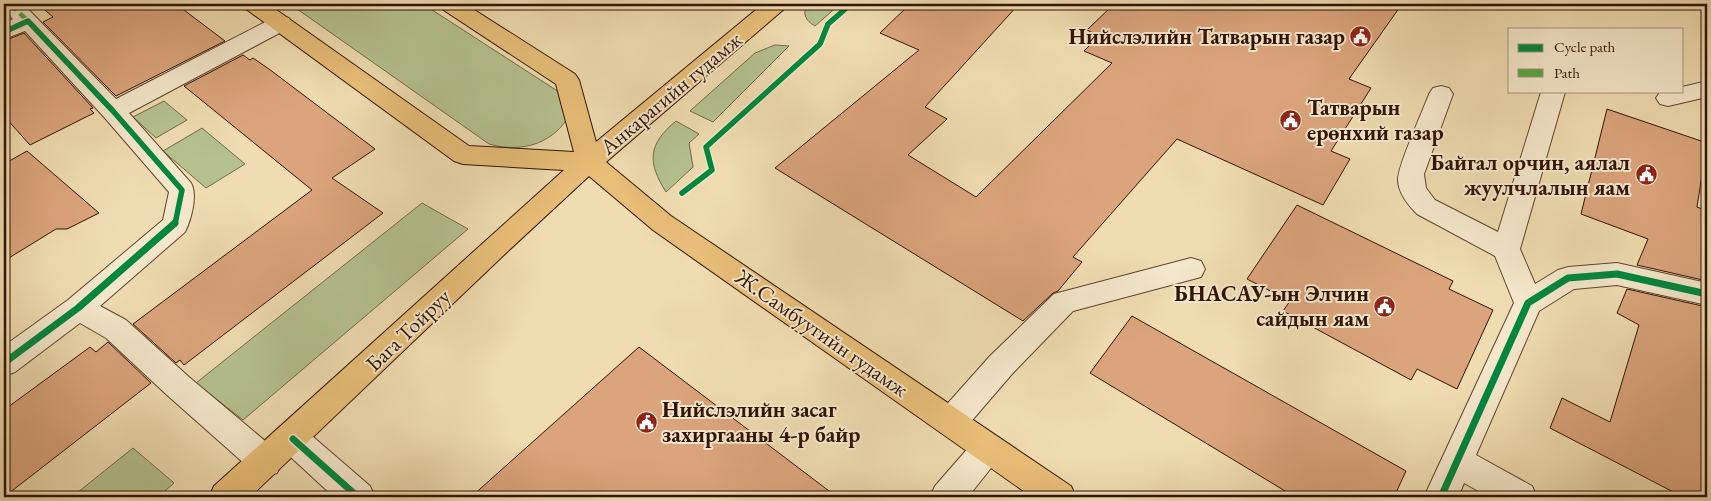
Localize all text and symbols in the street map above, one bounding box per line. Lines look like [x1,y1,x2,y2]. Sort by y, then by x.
place label: Нийслэлийн Татварын газар [1068,22,1345,51]
public building icon: Нийслэлийн Татварын газар [1349,24,1373,48]
street label: Анкарагийн гудамж [593,25,749,162]
legend [1508,28,1684,92]
text: Cycle path [1554,37,1616,56]
text: Path [1554,63,1580,82]
place label: Татварын ерөнхий газар [1307,93,1444,147]
public building icon: Татварын ерөнхий газар [1279,108,1303,132]
place label: Байгал орчин, аялал жуулчлалын яам [1431,148,1630,202]
public building icon: Байгал орчин, аялал жуулчлалын яам [1634,163,1658,187]
street label: Ж.Самбуугийн гудамж [729,262,915,404]
place label: БНАСАУ-ын Элчин сайдын яам [1174,279,1369,333]
street label: Бага Тойруу [359,282,457,378]
public building icon: БНАСАУ-ын Элчин сайдын яам [1373,294,1397,318]
place label: Нийслэлийн засаг захиргааны 4-р байр [662,395,860,449]
public building icon: Нийслэлийн засаг захиргааны 4-р байр [634,410,658,434]

